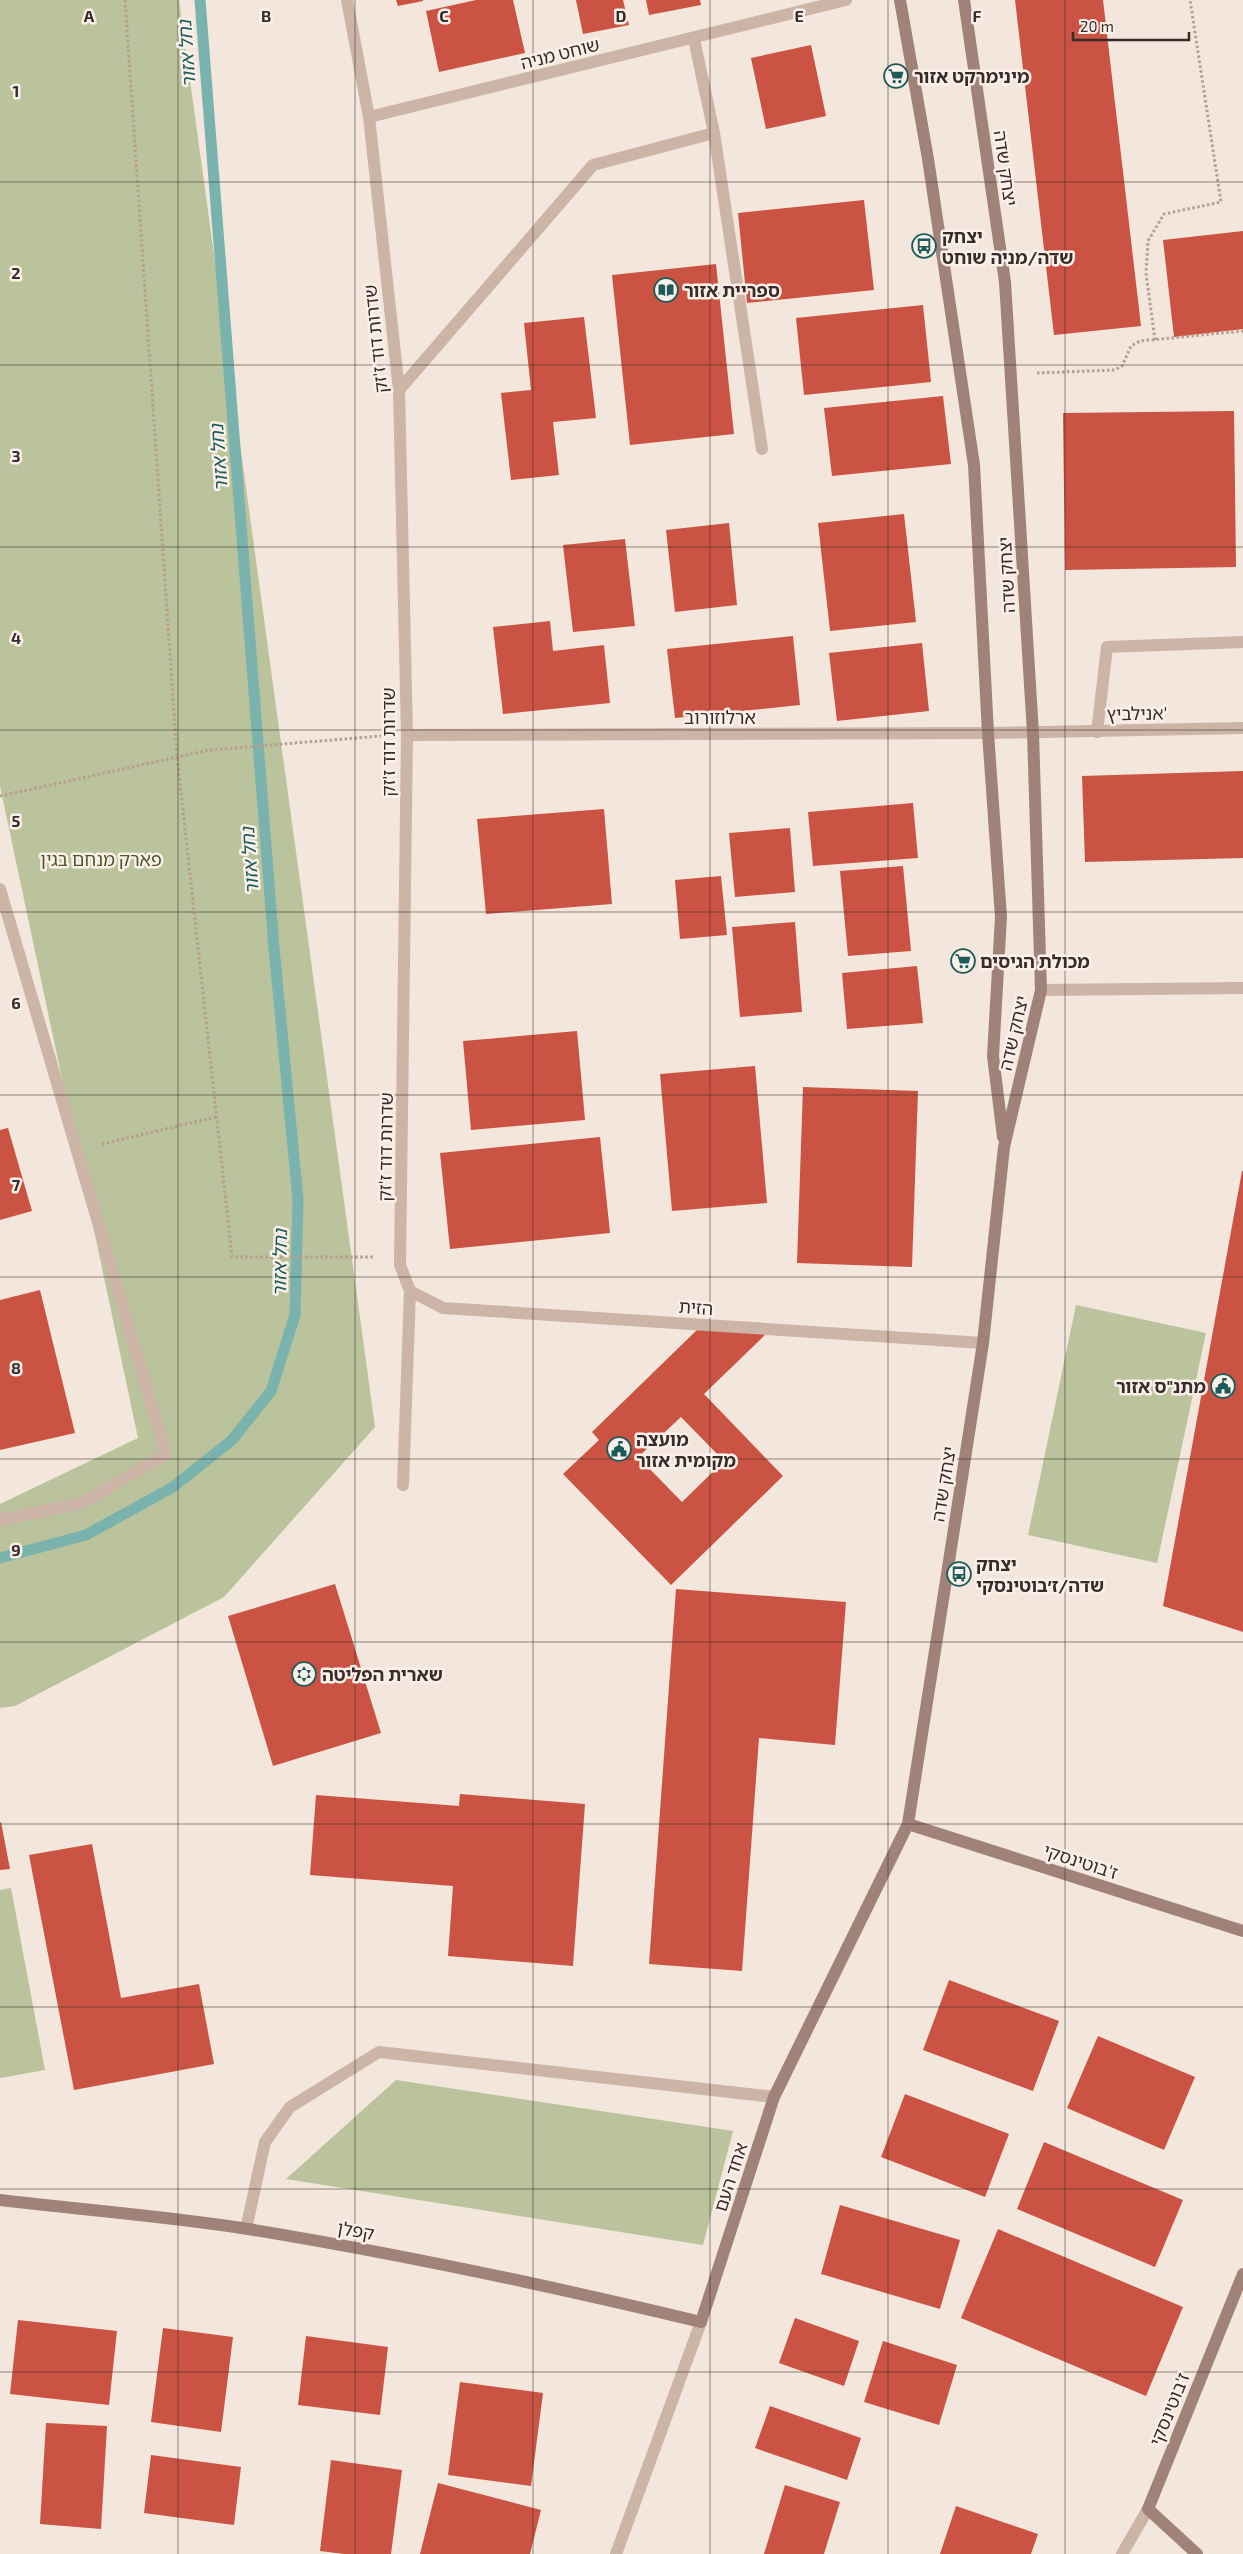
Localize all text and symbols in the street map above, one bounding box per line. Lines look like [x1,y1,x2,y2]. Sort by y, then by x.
text: A [84,6,95,25]
text: B [261,6,271,25]
text: C [439,6,449,25]
text: D [616,6,627,25]
text: E [794,6,804,25]
text: F [973,6,982,25]
scale bar [1073,10,1189,42]
text: 20 m [1080,17,1114,35]
water label: נחל אזור [172,18,200,89]
street label: שוחט מניה [518,33,602,73]
supermarket icon: מינימרקט אזור [883,63,909,89]
place label: מינימרקט אזור [914,65,1030,87]
text: 1 [13,81,19,100]
street label: יצחק שדה [990,129,1022,207]
place label: יצחק שדה/מניה שוחט [942,225,1073,268]
bus stop icon: יצחק שדה/מניה שוחט [911,233,937,259]
text: 2 [11,263,21,282]
library icon: ספריית אזור [653,277,679,303]
place label: ספריית אזור [684,279,780,301]
street label: שדרות דוד ז'זק [358,284,392,394]
water label: נחל אזור [204,422,232,493]
text: 3 [11,446,21,465]
street label: יצחק שדה [993,536,1019,614]
text: 4 [11,628,21,647]
street label: שדרות דוד ז'זק [377,687,399,797]
street label: אנילביץ' [1106,701,1168,725]
street label: ארלוזורוב [684,706,756,728]
text: 5 [12,811,21,830]
water label: נחל אזור [235,825,263,896]
park label: פארק מנחם בגין [40,848,162,870]
supermarket icon: מכולת הגיסים [950,948,976,974]
place label: מכולת הגיסים [980,950,1090,972]
text: 6 [11,993,21,1012]
street label: יצחק שדה [994,993,1032,1073]
street label: שדרות דוד ז'זק [373,1092,397,1202]
text: 7 [12,1175,21,1194]
water label: נחל אזור [267,1227,291,1297]
street label: הזית [678,1295,714,1319]
text: 8 [11,1358,21,1377]
public building icon: מתנ"ס אזור [1210,1373,1236,1399]
place label: מתנ"ס אזור [1116,1375,1206,1397]
place label: מועצה מקומית אזור [636,1428,736,1471]
public building icon: מועצה מקומית אזור [606,1436,632,1462]
street label: יצחק שדה [926,1445,960,1523]
text: 9 [11,1540,21,1559]
place label: יצחק שדה/ז׳בוטינסקי [976,1553,1104,1596]
bus stop icon: יצחק שדה/ז׳בוטינסקי [946,1561,972,1587]
synagogue icon: שארית הפליטה [291,1661,317,1687]
place label: שארית הפליטה [322,1663,443,1685]
street label: ז'בוטינסקי [1041,1839,1121,1883]
street label: אחד העם [709,2140,751,2214]
street label: קפלן [336,2216,376,2244]
street label: ז'בוטינסקי [1144,2369,1194,2449]

